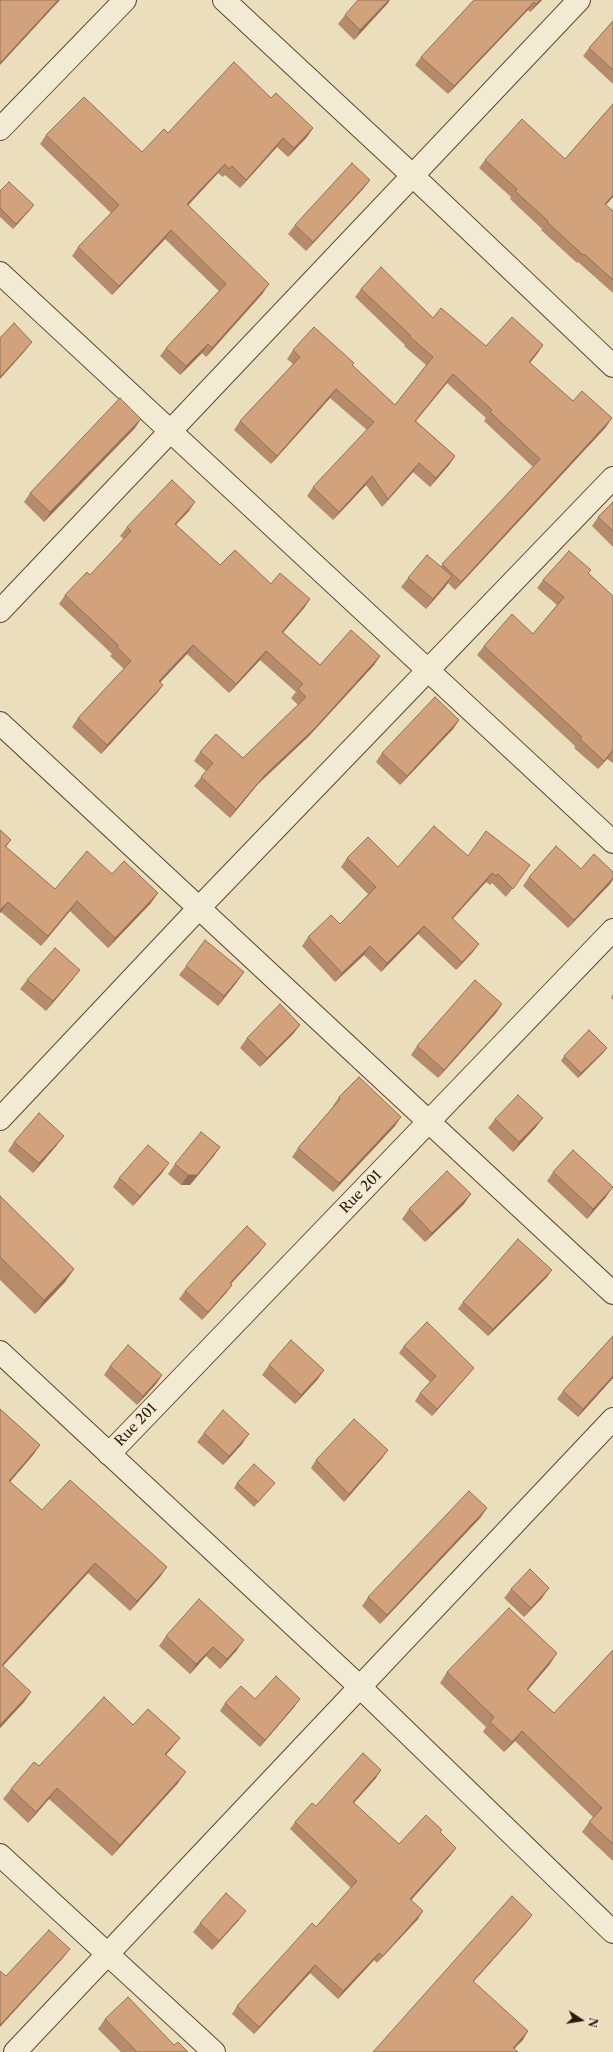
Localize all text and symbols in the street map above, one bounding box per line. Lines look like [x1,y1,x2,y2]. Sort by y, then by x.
street label: Rue 201 [336,1167,386,1217]
street label: Rue 201 [111,1400,161,1450]
north arrow [561,2000,601,2040]
text: N [585,2016,601,2029]

